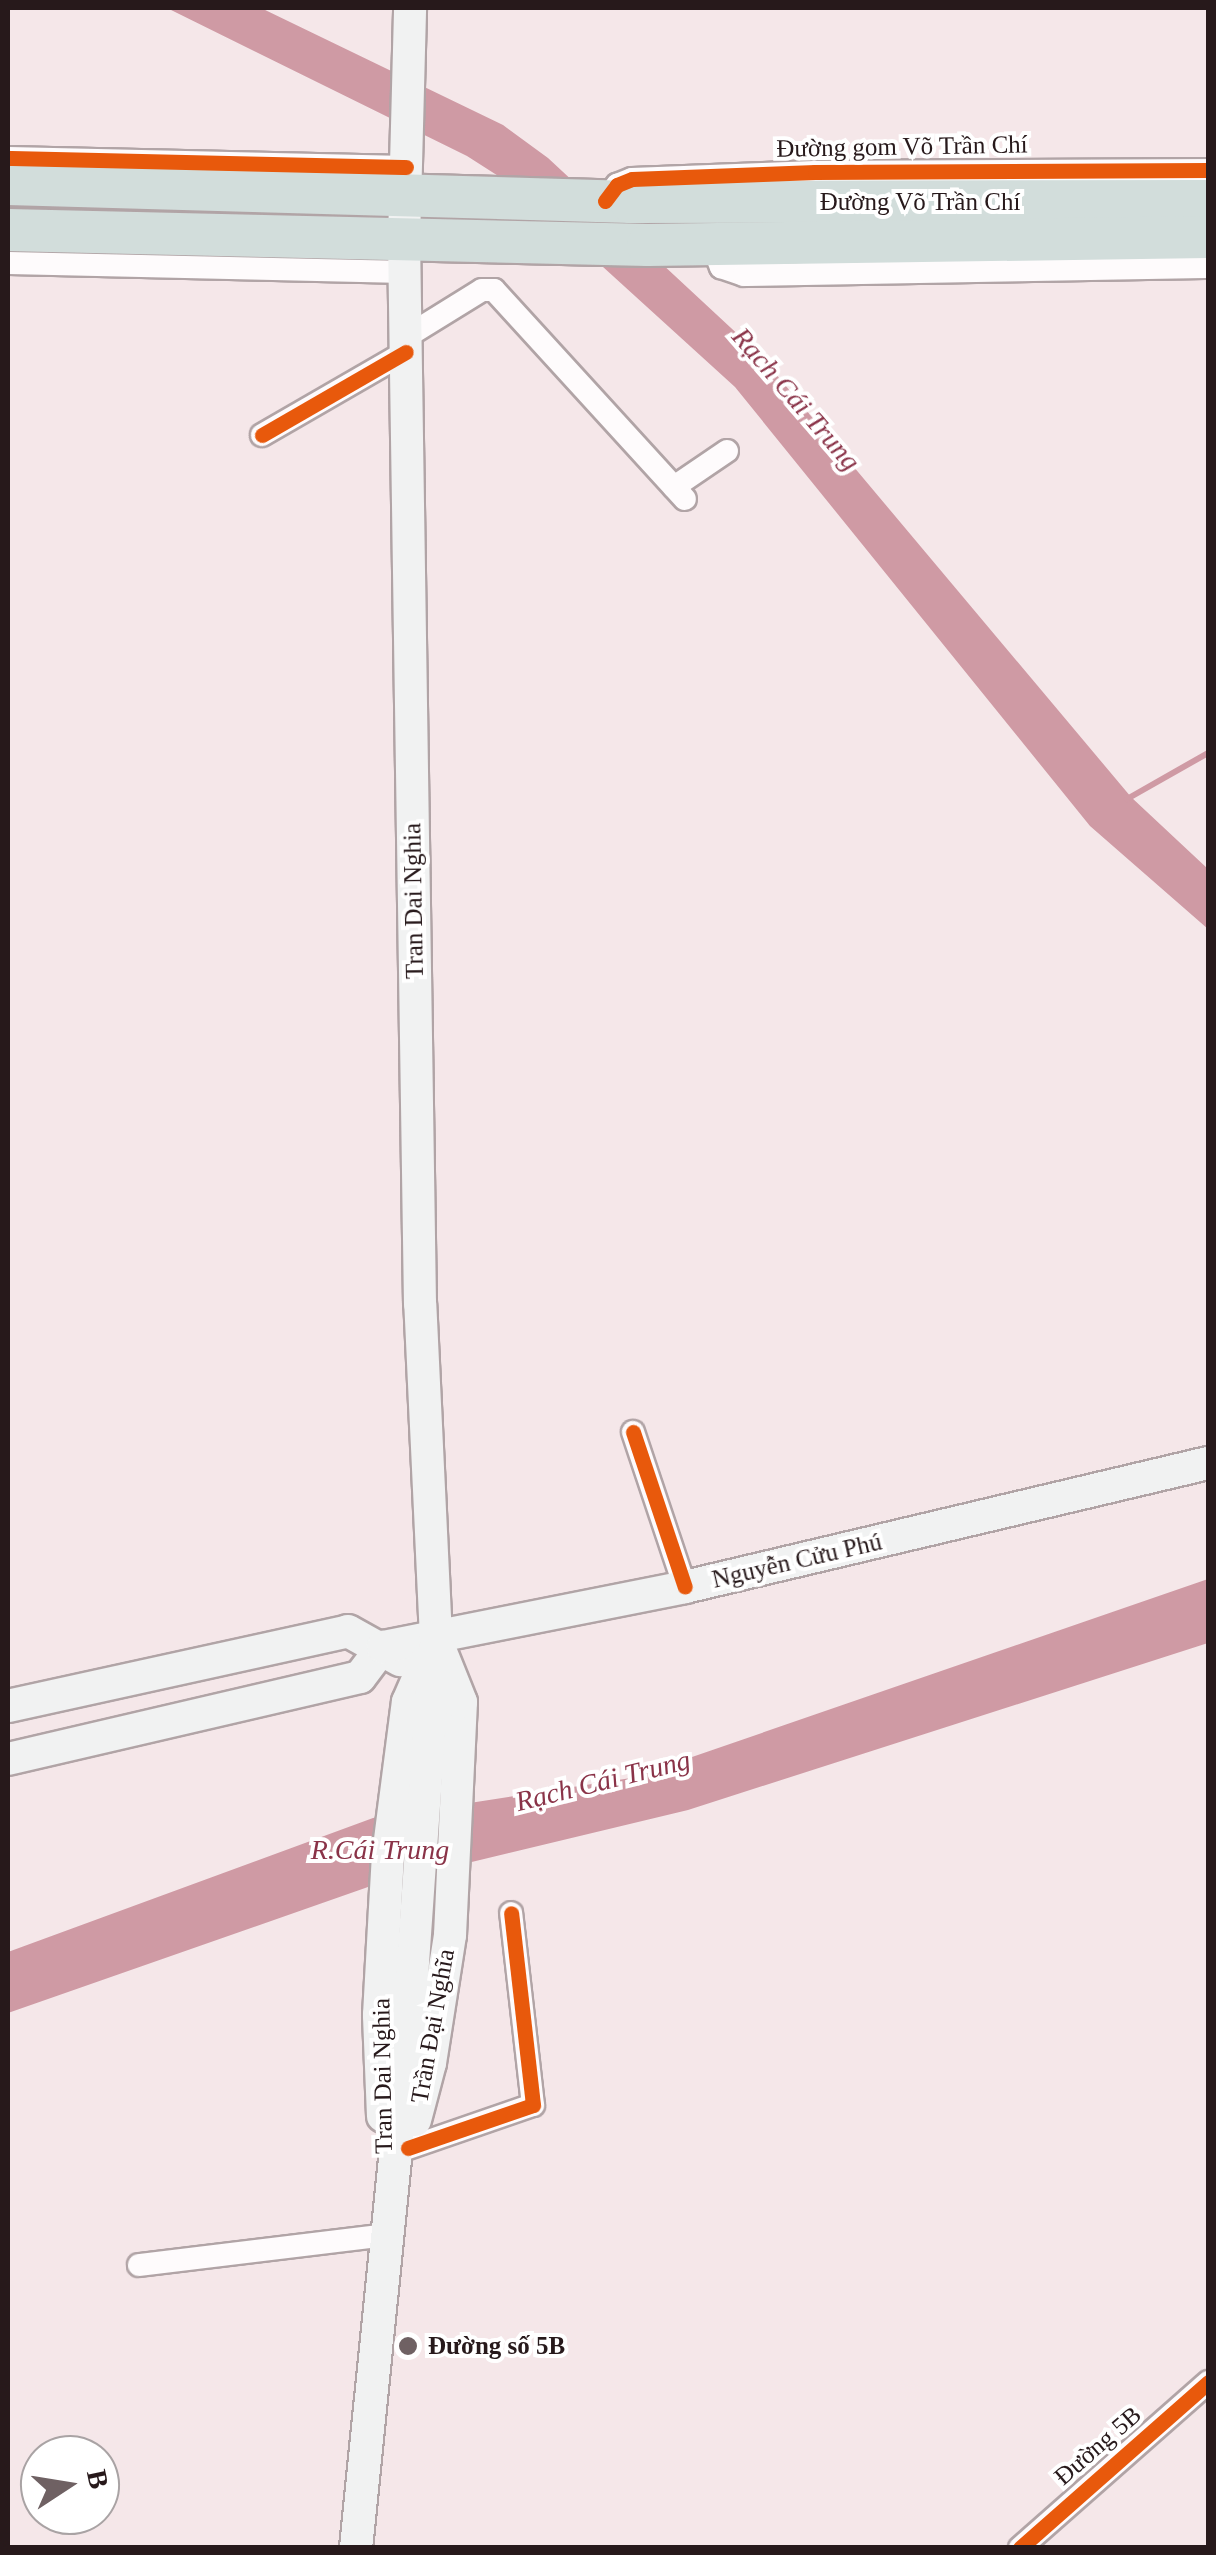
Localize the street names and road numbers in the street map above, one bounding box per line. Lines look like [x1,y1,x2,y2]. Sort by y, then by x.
street label: Đường gom Võ Trần Chí [776,130,1028,164]
street label: Đường Võ Trần Chí [819,187,1021,217]
street label: Tran Dai Nghia [398,823,430,979]
street label: Nguyễn Cửu Phú [709,1527,885,1595]
street label: Trần Đại Nghĩa [405,1947,461,2105]
street label: Tran Dai Nghia [367,1998,399,2154]
street label: Đường 5B [1048,2400,1148,2492]

